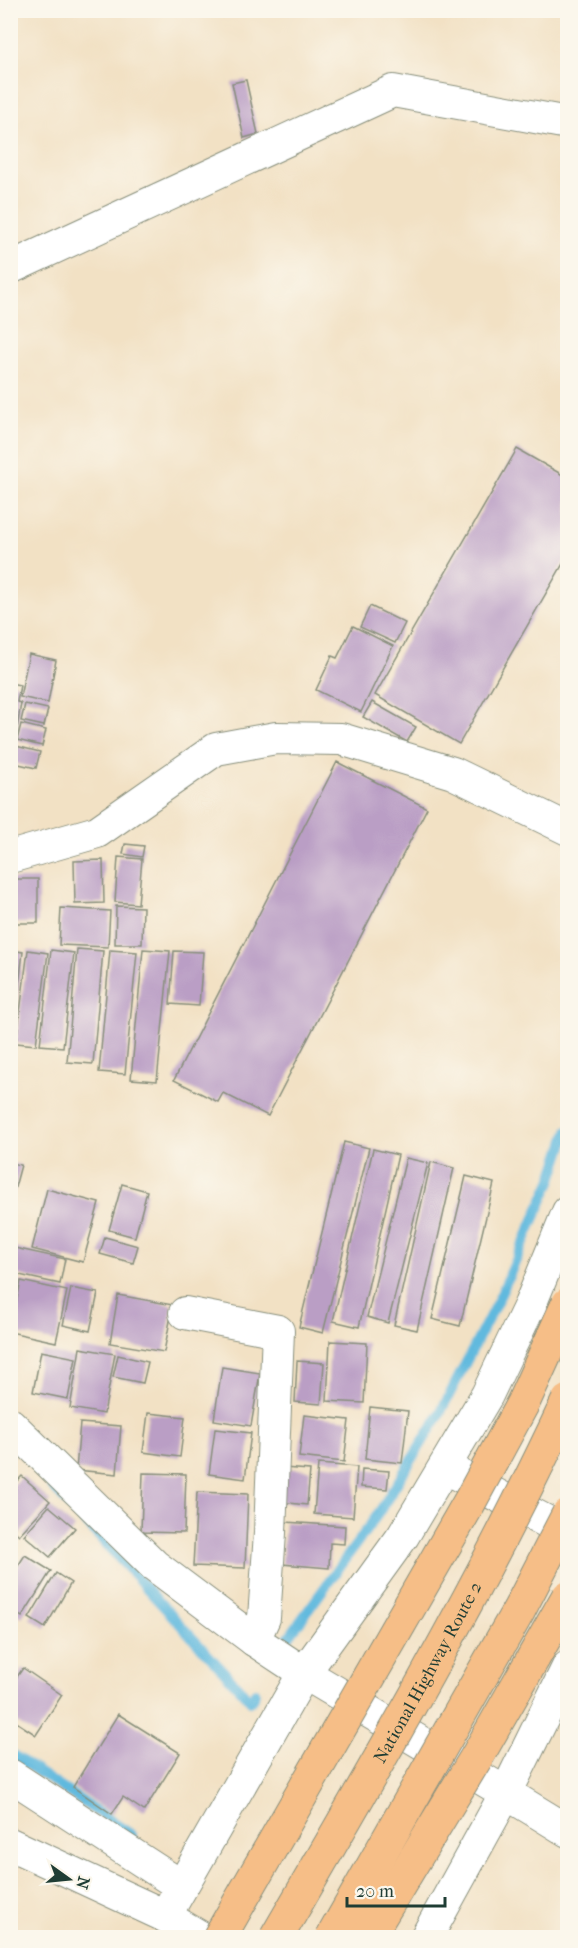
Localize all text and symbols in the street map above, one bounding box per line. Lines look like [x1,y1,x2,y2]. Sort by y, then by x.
street label: National Highway Route 2 [370,1578,487,1767]
north arrow [39,1849,99,1909]
scale bar [347,1870,444,1908]
text: N [72,1874,94,1892]
text: 20 m [356,1881,394,1902]

